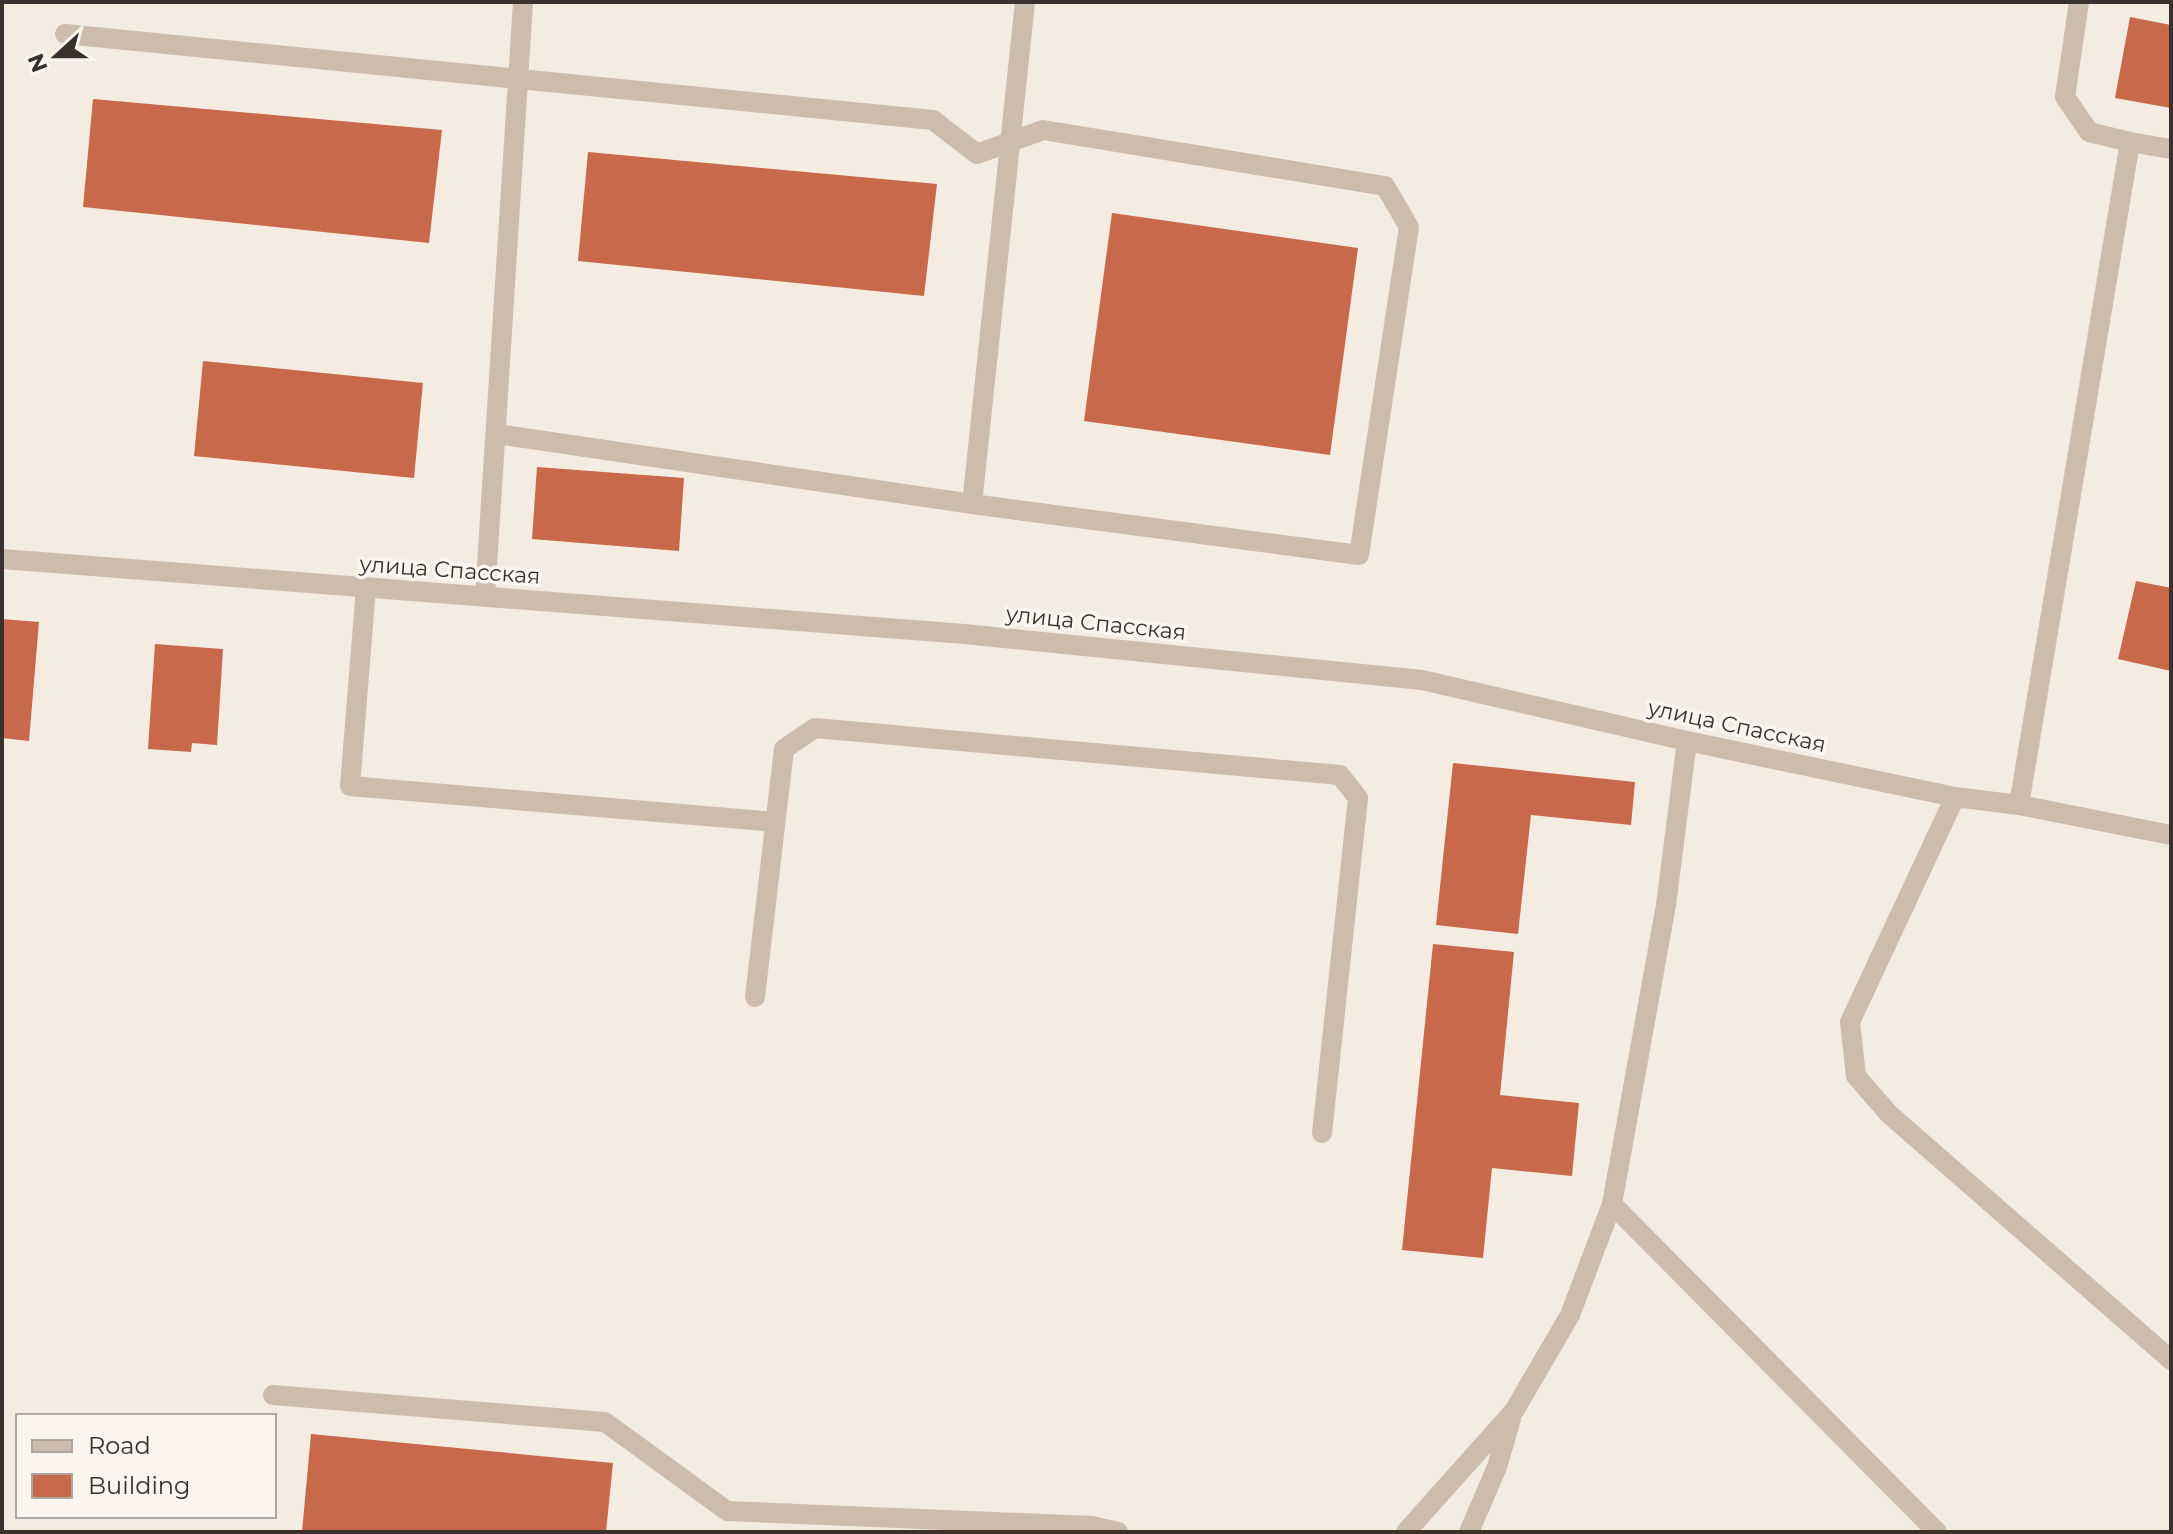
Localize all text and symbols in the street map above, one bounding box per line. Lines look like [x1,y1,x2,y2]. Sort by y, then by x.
north arrow [16,16,96,96]
text: N [22,50,54,76]
street label: улица Спасская [358,550,541,590]
street label: улица Спасская [1004,600,1187,646]
street label: улица Спасская [1645,694,1828,758]
legend [16,1414,276,1518]
text: Road [88,1431,151,1460]
text: Building [88,1471,191,1500]

